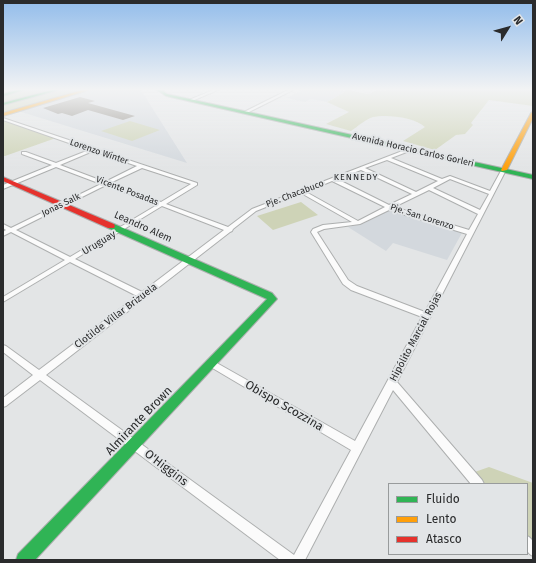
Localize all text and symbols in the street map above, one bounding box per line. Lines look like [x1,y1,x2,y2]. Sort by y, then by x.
north arrow [488,8,528,48]
text: N [511,14,525,27]
street label: Avenida Horacio Carlos Gorleri [351,131,475,169]
street label: Lorenzo Winter [68,137,130,167]
district label: KENNEDY [334,172,378,182]
street label: Vicente Posadas [94,174,160,208]
street label: Pje. Chacabuco [265,178,325,210]
street label: Jonas Salk [40,191,82,219]
street label: Pje. San Lorenzo [389,202,455,232]
street label: Leandro Alem [112,209,174,245]
street label: Uruguay [80,228,118,258]
street label: Clotilde Villar Brizuela [72,281,160,351]
street label: Hipólito Marcial Rojas [387,290,445,384]
street label: Obispo Scozzina [242,378,326,434]
street label: Almirante Brown [103,384,175,458]
street label: O'Higgins [141,447,191,489]
legend [388,483,528,555]
text: Fluido [426,492,460,506]
text: Lento [426,512,456,526]
text: Atasco [426,532,462,546]

